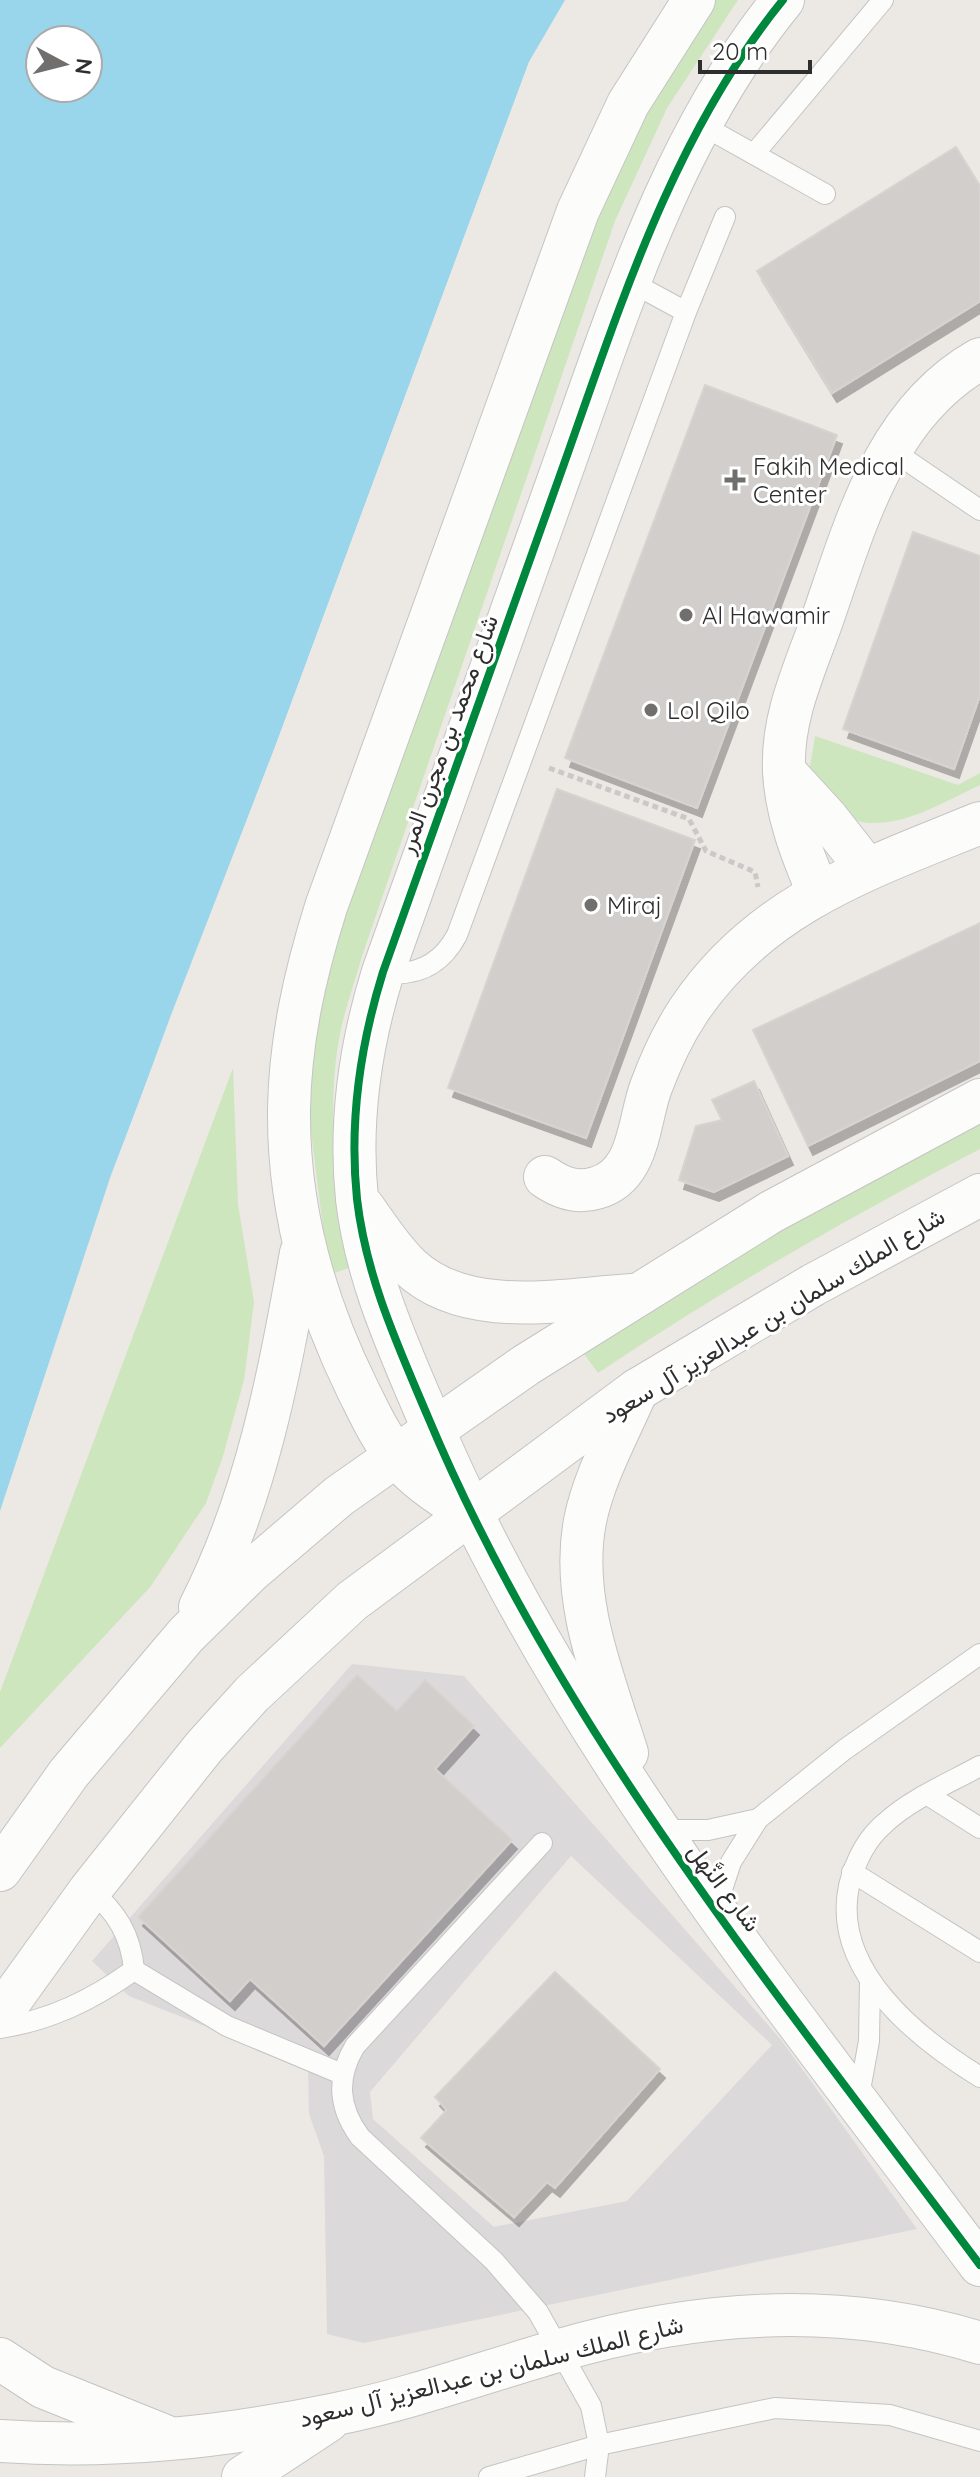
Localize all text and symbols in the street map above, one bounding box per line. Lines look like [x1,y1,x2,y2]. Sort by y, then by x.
north arrow [24,24,104,104]
scale bar [700,24,810,74]
text: 20 m [712,36,768,66]
text: N [69,57,99,76]
place label: Fakih Medical Center [753,451,904,509]
marker: Fakih Medical Center [724,469,746,491]
place label: Al Hawamir [702,600,830,630]
marker: Al Hawamir [677,606,695,624]
street label: شارع محمد بن مجرن المرر [389,611,506,859]
place label: Lol Qilo [667,695,750,725]
marker: Lol Qilo [642,701,660,719]
place label: Miraj [607,890,662,920]
marker: Miraj [582,896,600,914]
street label: شارع الملك سلمان بن عبدالعزيز آل سعود [596,1201,951,1431]
street label: شارع النَّهل [680,1837,768,1939]
street label: شارع الملك سلمان بن عبدالعزيز آل سعود [296,2309,687,2435]

